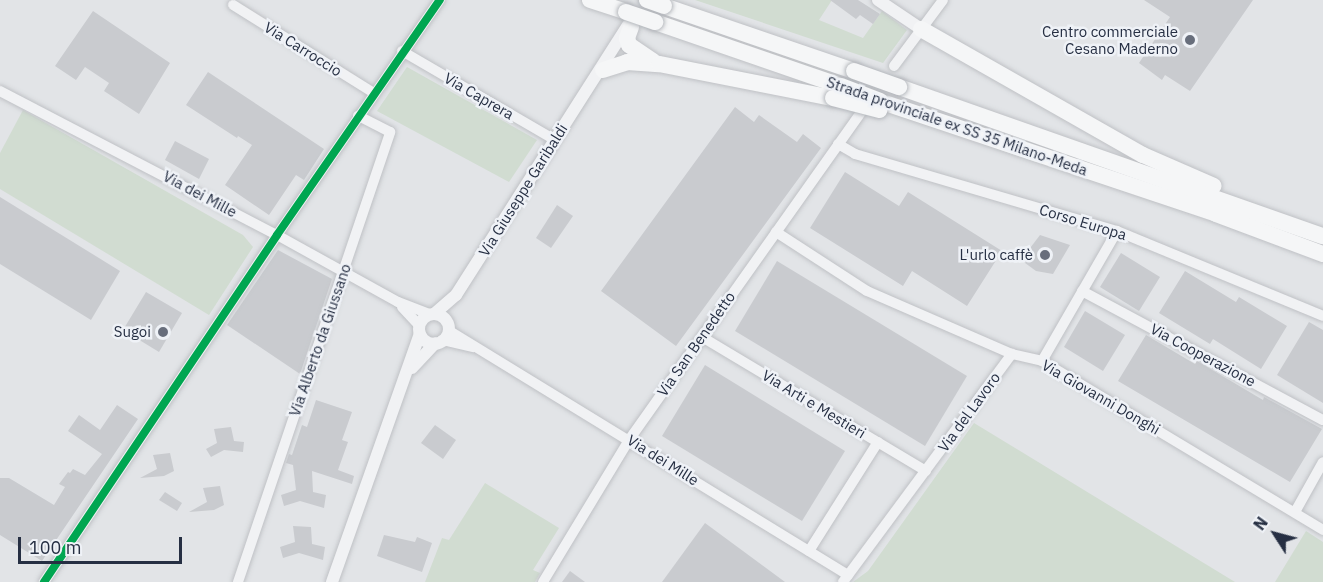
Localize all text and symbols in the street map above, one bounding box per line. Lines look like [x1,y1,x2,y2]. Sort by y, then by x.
street label: Via Carroccio [261,18,345,80]
place label: Centro commerciale Cesano Maderno [1042,22,1178,57]
marker: Centro commerciale Cesano Maderno [1183,33,1197,47]
street label: Via Caprera [441,69,517,123]
street label: Strada provinciale ex SS 35 Milano-Meda [824,73,1090,179]
street label: Via Giuseppe Garibaldi [475,120,571,260]
street label: Via dei Mille [160,167,240,221]
street label: Corso Europa [1037,200,1129,244]
place label: L'urlo caffè [959,246,1033,264]
marker: L'urlo caffè [1038,248,1052,262]
street label: Via Alberto da Giussano [285,261,355,419]
street label: Via San Benedetto [653,288,739,400]
street label: Via Cooperazione [1147,320,1259,390]
place label: Sugoi [114,323,151,341]
marker: Sugoi [156,325,170,339]
street label: Via Giovanni Donghi [1039,356,1163,438]
street label: Via Arti e Mestieri [759,366,869,442]
street label: Via del Lavoro [934,369,1004,455]
street label: Via dei Mille [624,431,702,489]
north arrow [1245,504,1305,564]
text: N [1249,513,1272,534]
scale bar [21,525,184,563]
text: 100 m [29,536,81,559]

